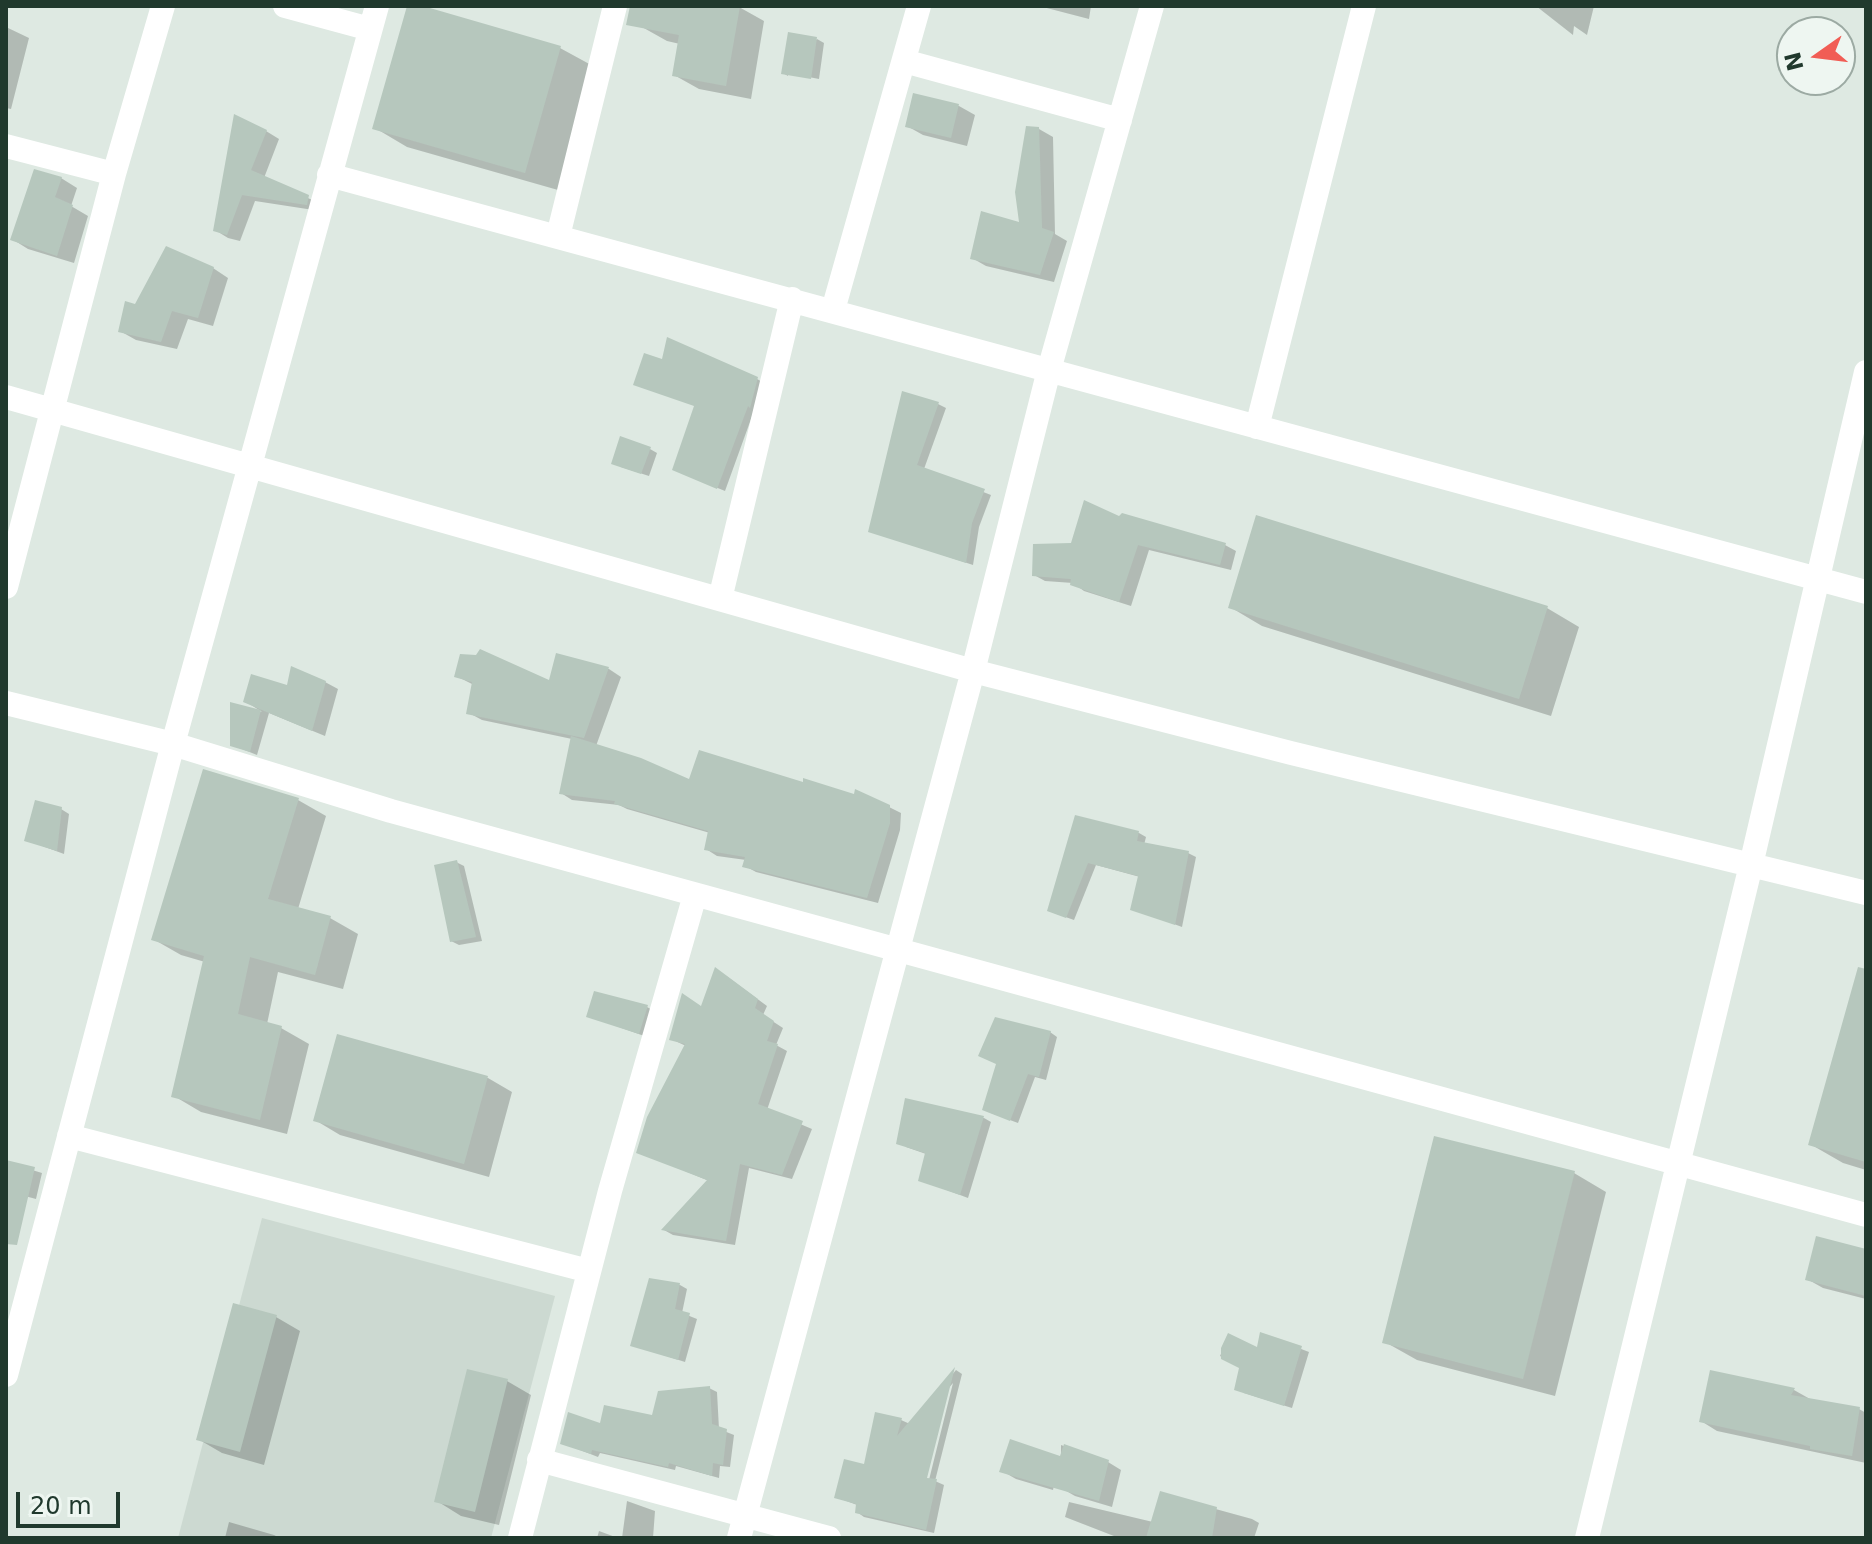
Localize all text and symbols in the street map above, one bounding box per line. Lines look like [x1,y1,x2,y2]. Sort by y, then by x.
north arrow [1776,16,1856,96]
text: N [1780,49,1809,73]
scale bar [20,1476,124,1526]
text: 20 m [30,1492,92,1520]

